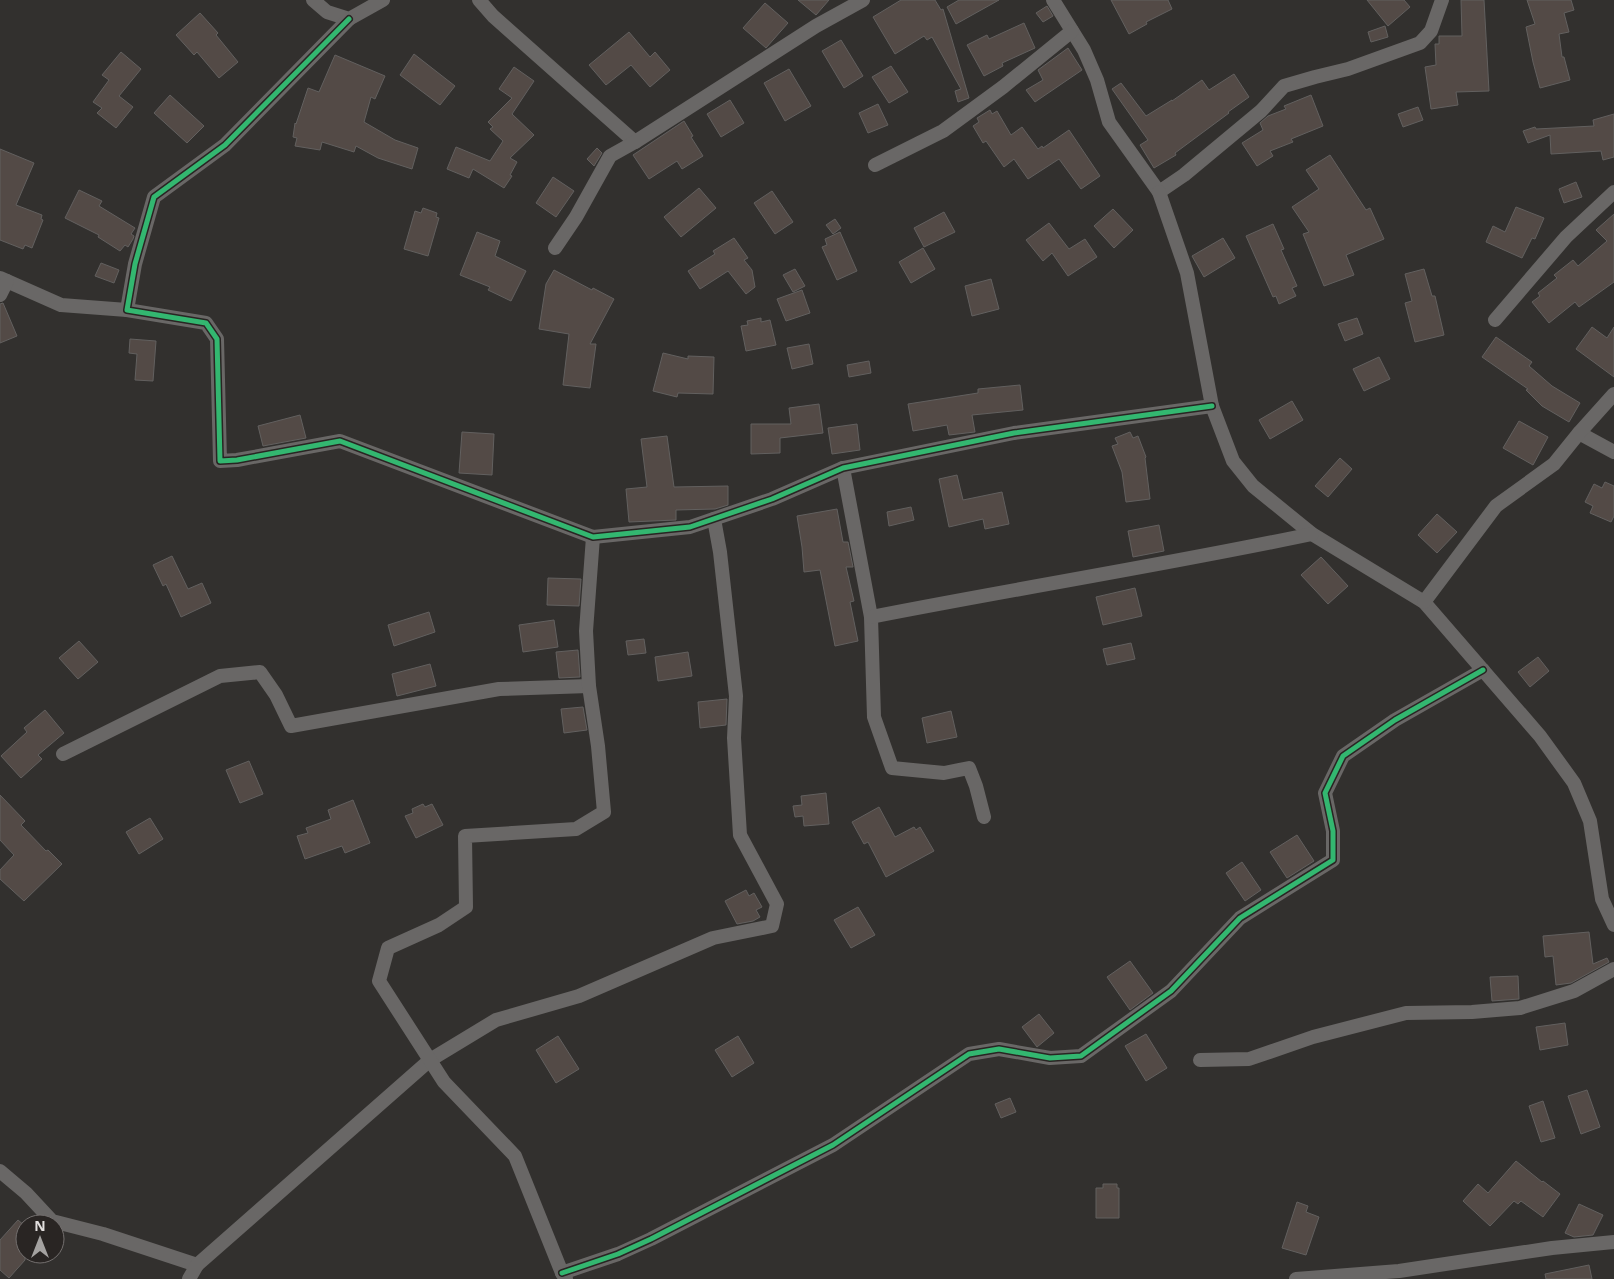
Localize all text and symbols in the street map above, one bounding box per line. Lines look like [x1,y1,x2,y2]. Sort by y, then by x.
north arrow [15,1214,65,1264]
text: N [34,1216,46,1235]

